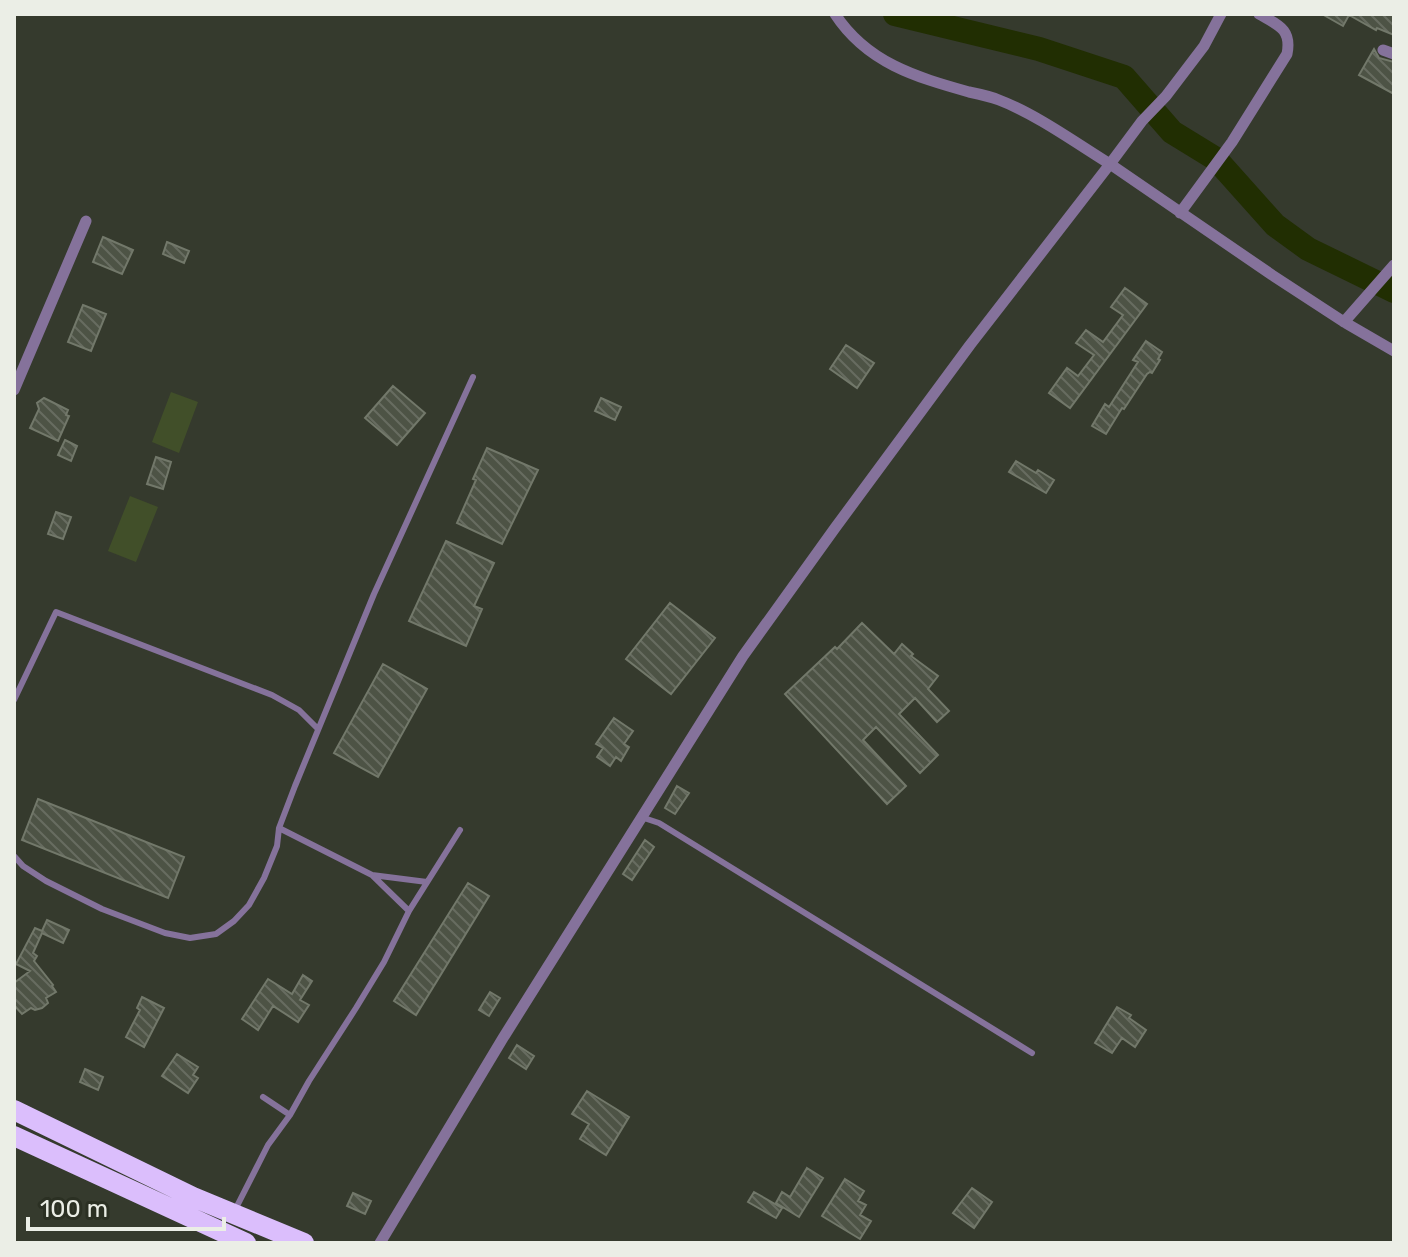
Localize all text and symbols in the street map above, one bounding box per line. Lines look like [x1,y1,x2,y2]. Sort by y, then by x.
scale bar [28,1181,224,1231]
text: 100 m [40,1195,108,1223]

